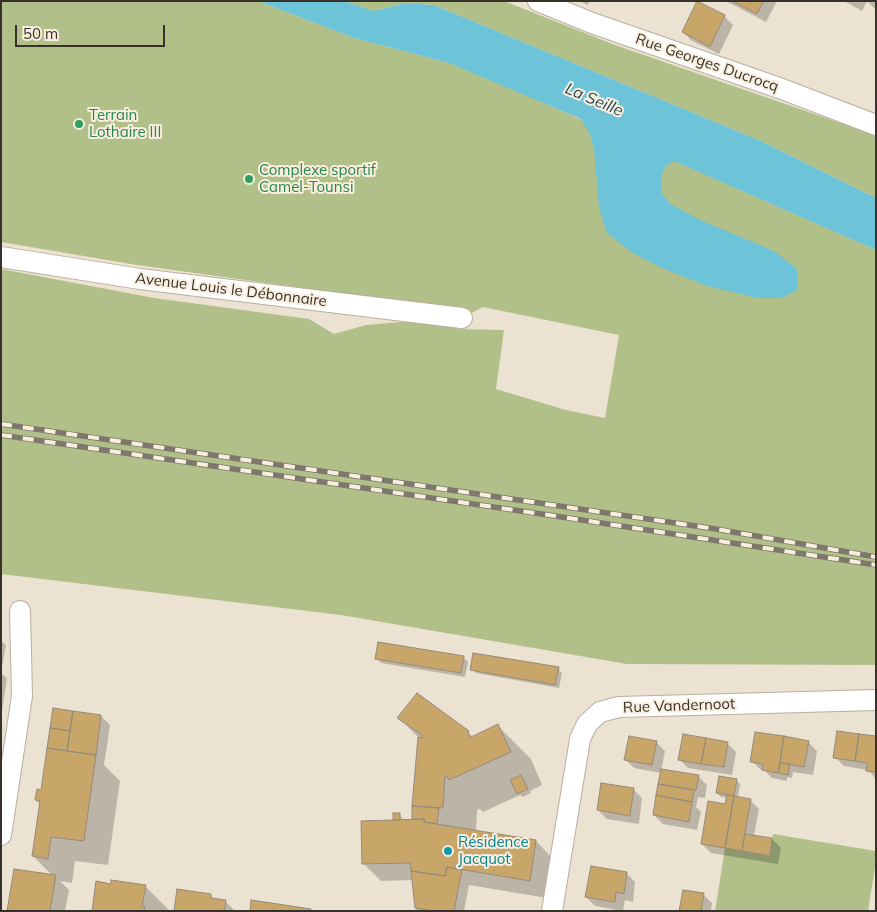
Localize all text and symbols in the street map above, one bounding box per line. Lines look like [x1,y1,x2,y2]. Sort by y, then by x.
scale bar [18,15,168,47]
text: 50 m [23,24,58,43]
street label: Rue Georges Ducrocq [633,30,781,96]
water label: La Seille [562,79,626,121]
place label: Terrain Lothaire III [89,106,161,141]
marker: Terrain Lothaire III [73,118,85,130]
place label: Complexe sportif Camel-Tounsi [259,161,376,196]
marker: Complexe sportif Camel-Tounsi [243,173,255,185]
street label: Avenue Louis le Débonnaire [134,269,328,311]
street label: Rue Vandernoot [623,695,735,717]
place label: Résidence Jacquot [458,833,529,868]
marker: Résidence Jacquot [442,845,454,857]

